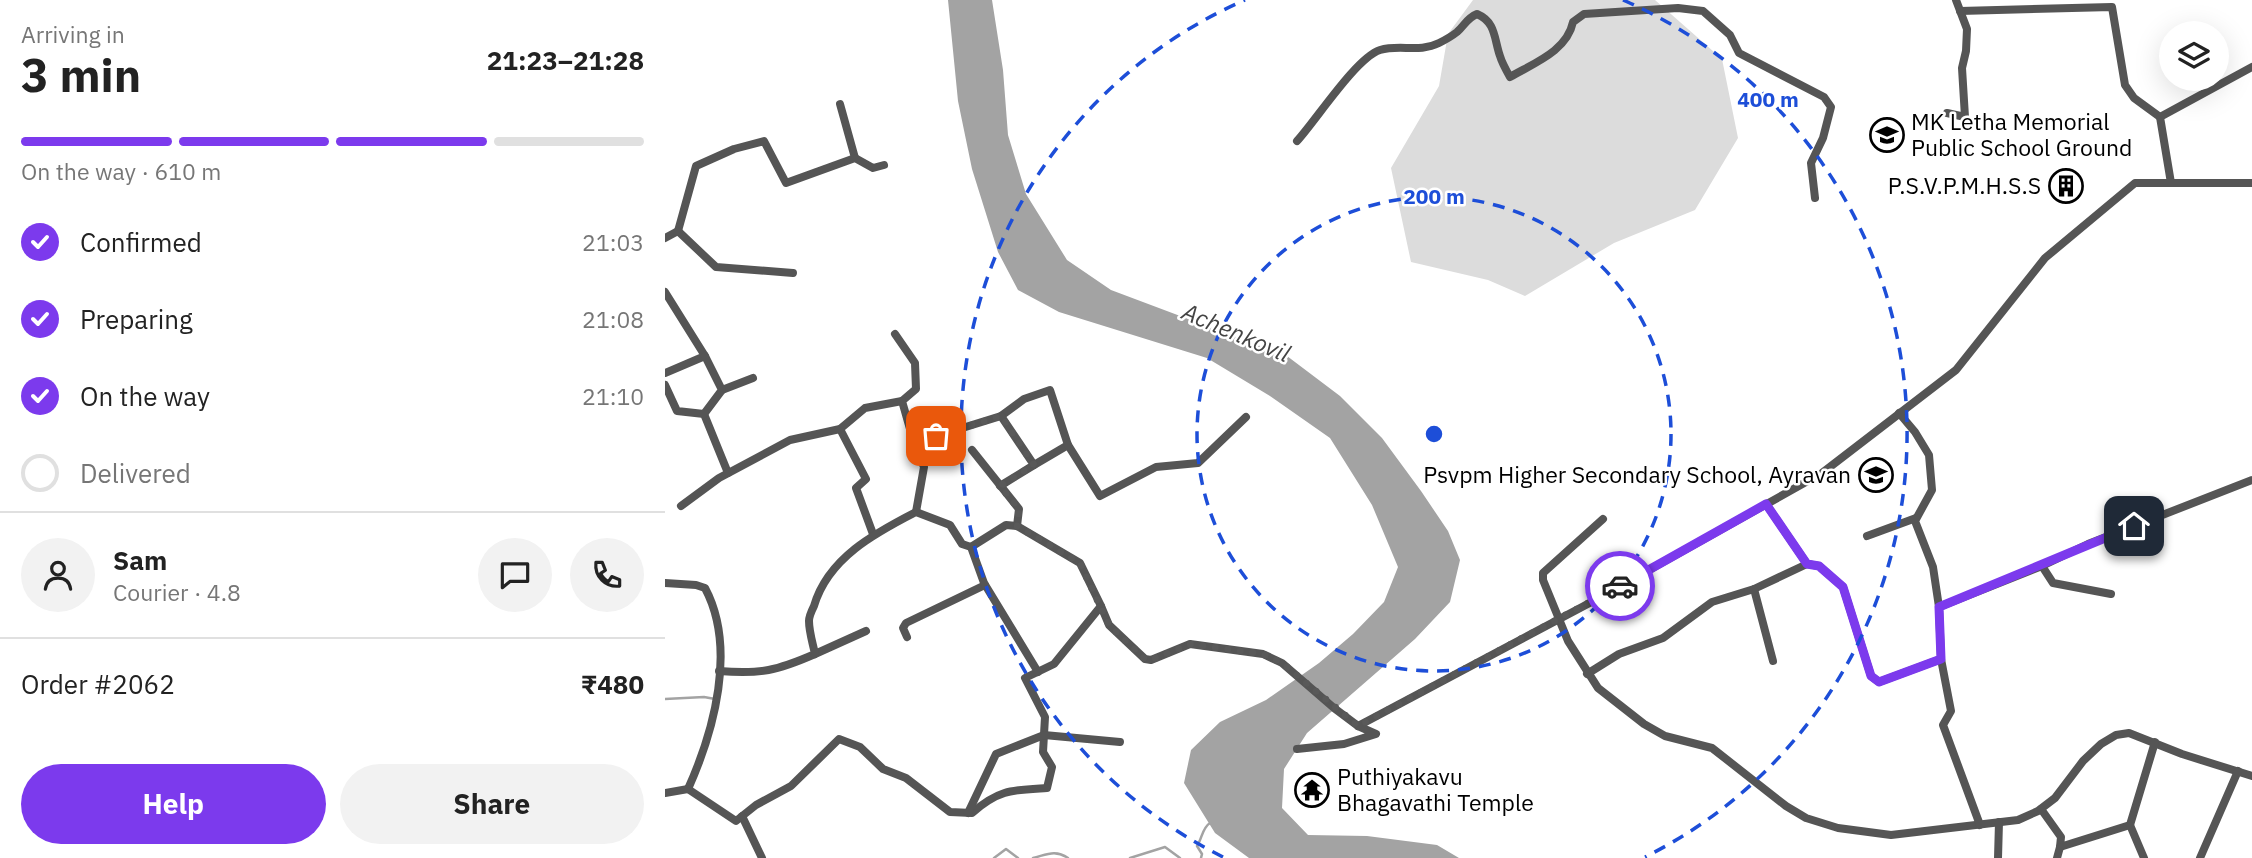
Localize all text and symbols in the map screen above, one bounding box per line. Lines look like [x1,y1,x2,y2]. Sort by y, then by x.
text: Arriving in [21,19,125,49]
map controls [2159,21,2229,91]
button: layers [2159,21,2229,91]
text: 21:23–21:28 [487,43,644,77]
text: 3 min [21,45,141,105]
text: 400 m [1737,85,1799,113]
place label: MK Letha Memorial Public School Ground [1911,106,2132,162]
school or university icon: MK Letha Memorial Public School Ground [1868,116,1906,154]
text: On the way · 610 m [21,156,221,186]
building icon: P.S.V.P.M.H.S.S [2047,167,2085,205]
place label: P.S.V.P.M.H.S.S [1888,170,2041,200]
text: 200 m [1403,182,1465,210]
icon: check [21,223,59,261]
text: Confirmed [80,225,202,259]
text: 21:03 [582,227,644,257]
water label: Achenkovil [1177,295,1296,369]
icon: check [21,300,59,338]
text: Preparing [80,302,193,336]
text: 21:08 [582,304,644,334]
icon: check [21,377,59,415]
text: On the way [80,379,210,413]
text: 21:10 [582,381,644,411]
pin [906,406,966,466]
icon: bag [917,417,955,455]
centre of rings [1422,422,1446,446]
text: Delivered [80,456,191,490]
school or university icon: Psvpm Higher Secondary School, Ayravan [1857,456,1895,494]
place label: Psvpm Higher Secondary School, Ayravan [1423,459,1851,489]
pin [2104,496,2164,556]
icon: home [2115,507,2153,545]
button: person [21,538,95,612]
button: chat [478,538,552,612]
button: phone [570,538,644,612]
text: Sam [113,543,167,577]
courier [1585,551,1655,621]
icon: car [1601,567,1639,605]
text: Courier · 4.8 [113,577,241,607]
text: Order #2062 [21,667,175,701]
text: ₹480 [581,667,644,701]
place label: Puthiyakavu Bhagavathi Temple [1337,761,1534,817]
button: Help [21,764,326,844]
button: Share [340,764,644,844]
temple icon: Puthiyakavu Bhagavathi Temple [1293,771,1331,809]

